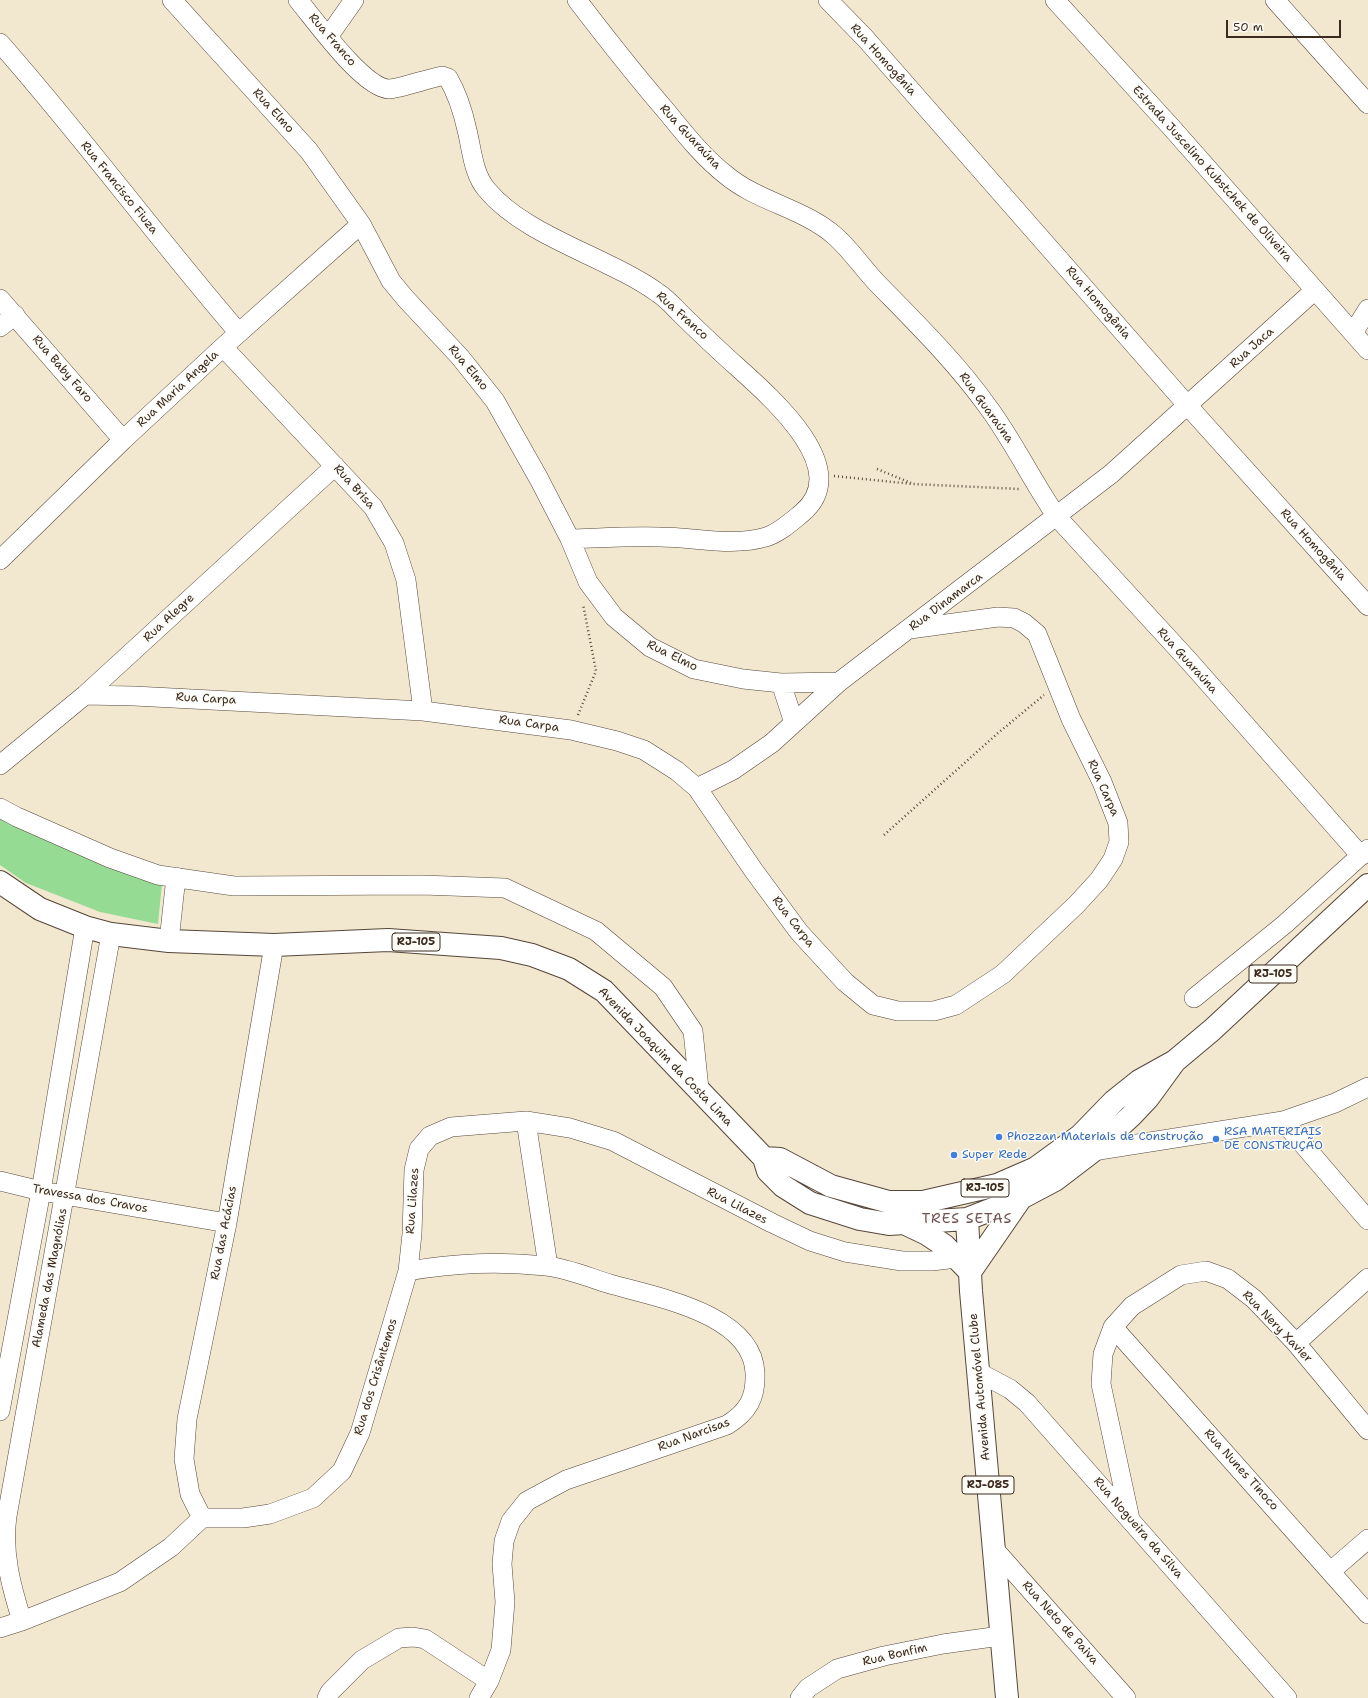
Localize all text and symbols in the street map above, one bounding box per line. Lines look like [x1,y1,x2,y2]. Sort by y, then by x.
street label: Rua Franco [305,11,359,69]
scale bar [1228,12,1343,38]
text: 50 m [1233,19,1263,35]
street label: Rua Homogênia [847,21,919,99]
street label: Estrada Juscelino Kubstchek de Oliveira [1129,83,1295,265]
street label: Rua Elmo [249,86,297,136]
street label: Rua Guaraúna [656,102,724,172]
street label: Rua Francisco Fiuza [77,139,161,237]
street label: Rua Homogênia [1062,264,1134,342]
street label: Rua Franco [653,289,711,343]
street label: Rua Jaca [1227,325,1277,371]
street label: Rua Baby Faro [29,332,95,406]
street label: Rua Elmo [445,342,491,394]
street label: Rua Maria Angela [134,348,222,430]
street label: Rua Guaraúna [956,370,1016,446]
street label: Rua Brisa [330,462,378,512]
street label: Rua Homogênia [1277,506,1349,584]
street label: Rua Dinamarca [906,570,986,634]
street label: Rua Alegre [141,591,197,645]
street label: Rua Guaraúna [1154,625,1220,697]
street label: Rua Elmo [644,638,700,674]
street label: Rua Carpa [175,690,237,708]
street label: Rua Carpa [498,713,560,735]
street label: Rua Carpa [1084,757,1122,819]
street label: Rua Carpa [769,894,817,950]
road number: RJ-105 [392,933,440,951]
road number: RJ-105 [1249,965,1297,983]
street label: Avenida Joaquim da Costa Lima [595,985,735,1129]
place label: RSA MATERIAIS DE CONSTRUÇÃO [1224,1125,1323,1153]
place label: Phozzan Materiais de Construção [1007,1130,1203,1144]
marker: Phozzan Materiais de Construção [994,1132,1004,1142]
marker: RSA MATERIAIS DE CONSTRUÇÃO [1211,1134,1221,1144]
place label: Super Rede [962,1148,1027,1162]
marker: Super Rede [949,1150,959,1160]
street label: Rua Lilazes [404,1167,422,1235]
road number: RJ-105 [961,1179,1009,1197]
street label: Travessa dos Cravos [31,1182,149,1216]
street label: Rua das Acácias [208,1185,240,1281]
street label: Rua Lilazes [704,1185,770,1227]
street label: Alameda das Magnólias [29,1207,71,1349]
district label: TRES SETAS [922,1211,1012,1227]
street label: Rua Nery Xavier [1239,1288,1315,1366]
street label: Avenida Automóvel Clube [966,1313,994,1461]
street label: Rua dos Crisântemos [351,1317,401,1437]
street label: Rua Narcisas [656,1415,732,1455]
street label: Rua Nunes Tinoco [1201,1426,1281,1514]
street label: Rua Nogueira da Silva [1090,1475,1186,1581]
road number: RJ-085 [962,1476,1014,1494]
street label: Rua Neto de Paiva [1019,1578,1101,1668]
street label: Rua Bonfim [861,1641,929,1669]

